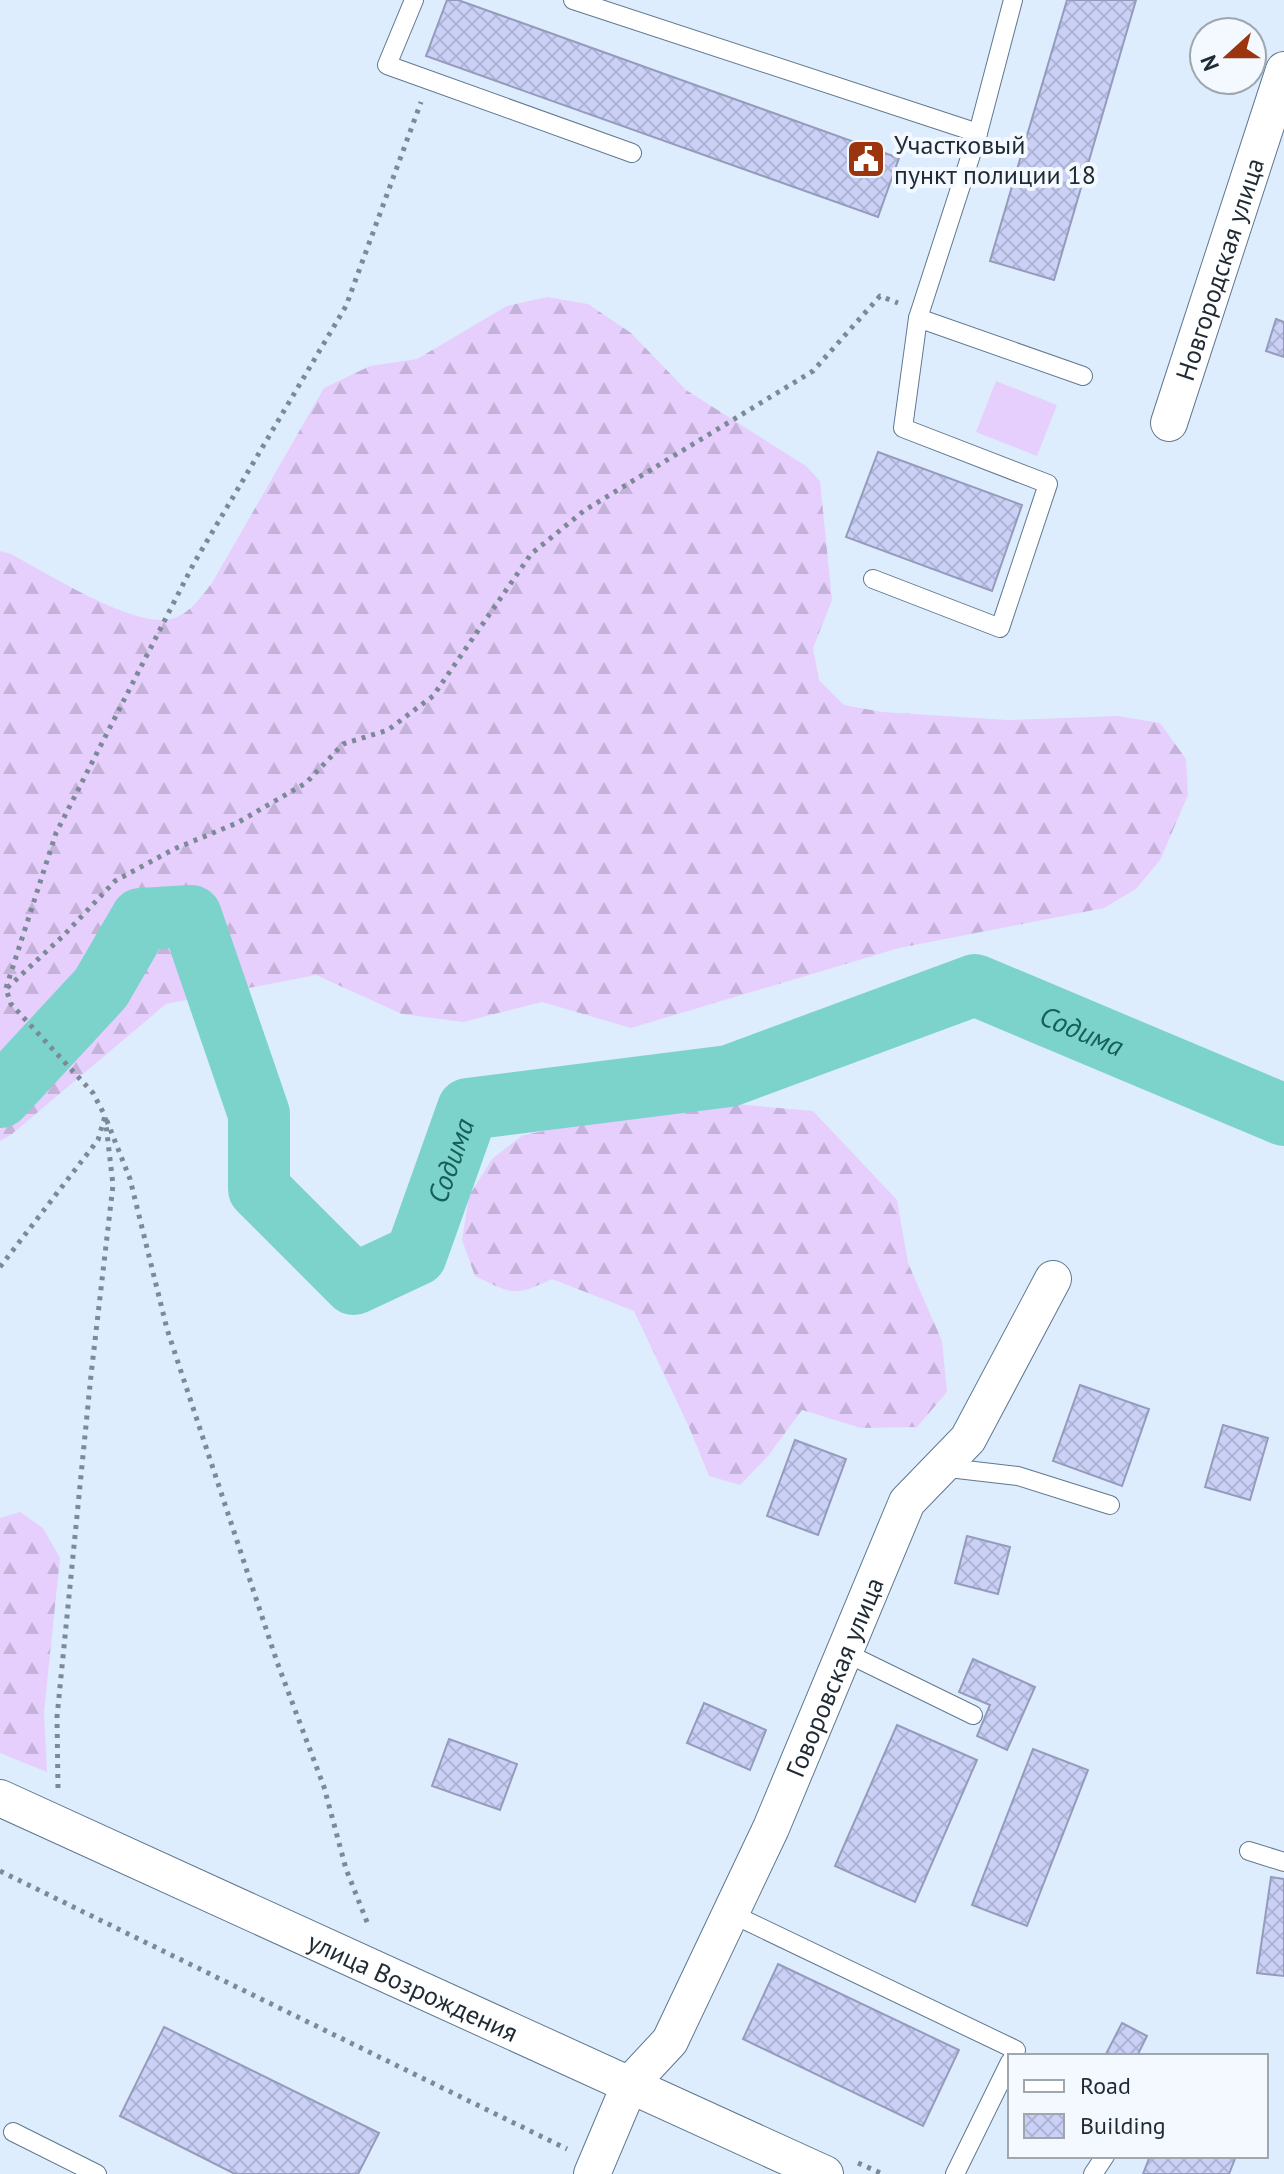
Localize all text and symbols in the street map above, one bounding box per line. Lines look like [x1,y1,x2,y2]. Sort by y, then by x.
north arrow [1188,16,1268,96]
text: N [1194,51,1225,75]
place label: Участковый пункт полиции 18 [894,128,1096,191]
public building icon: Участковый пункт полиции 18 [845,138,887,180]
street label: Новгородская улица [1168,154,1271,384]
water label: Содима [1035,996,1130,1064]
water label: Содима [418,1113,482,1208]
street label: Говоровская улица [778,1572,890,1781]
street label: улица Возрождения [303,1924,523,2048]
legend [1008,2054,1268,2158]
text: Road [1080,2070,1131,2101]
text: Building [1080,2110,1166,2141]

